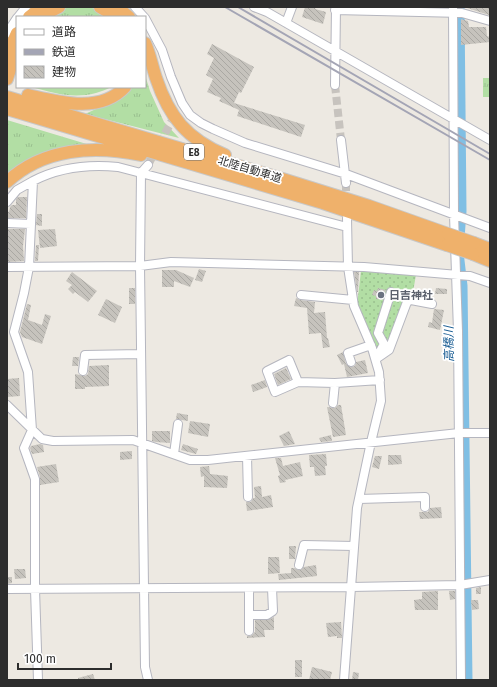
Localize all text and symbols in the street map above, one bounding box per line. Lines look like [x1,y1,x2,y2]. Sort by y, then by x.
legend [16,16,146,88]
text: 道路 [52,25,76,39]
text: 鉄道 [52,45,76,59]
text: 建物 [52,65,76,79]
road number: E8 [184,144,204,160]
street label: 北陸自動車道 [216,154,283,185]
place label: 日吉神社 [389,289,433,302]
marker: 日吉神社 [376,290,386,300]
water label: 高橋川 [442,324,456,362]
scale bar [18,645,111,671]
text: 100 m [24,652,56,666]

